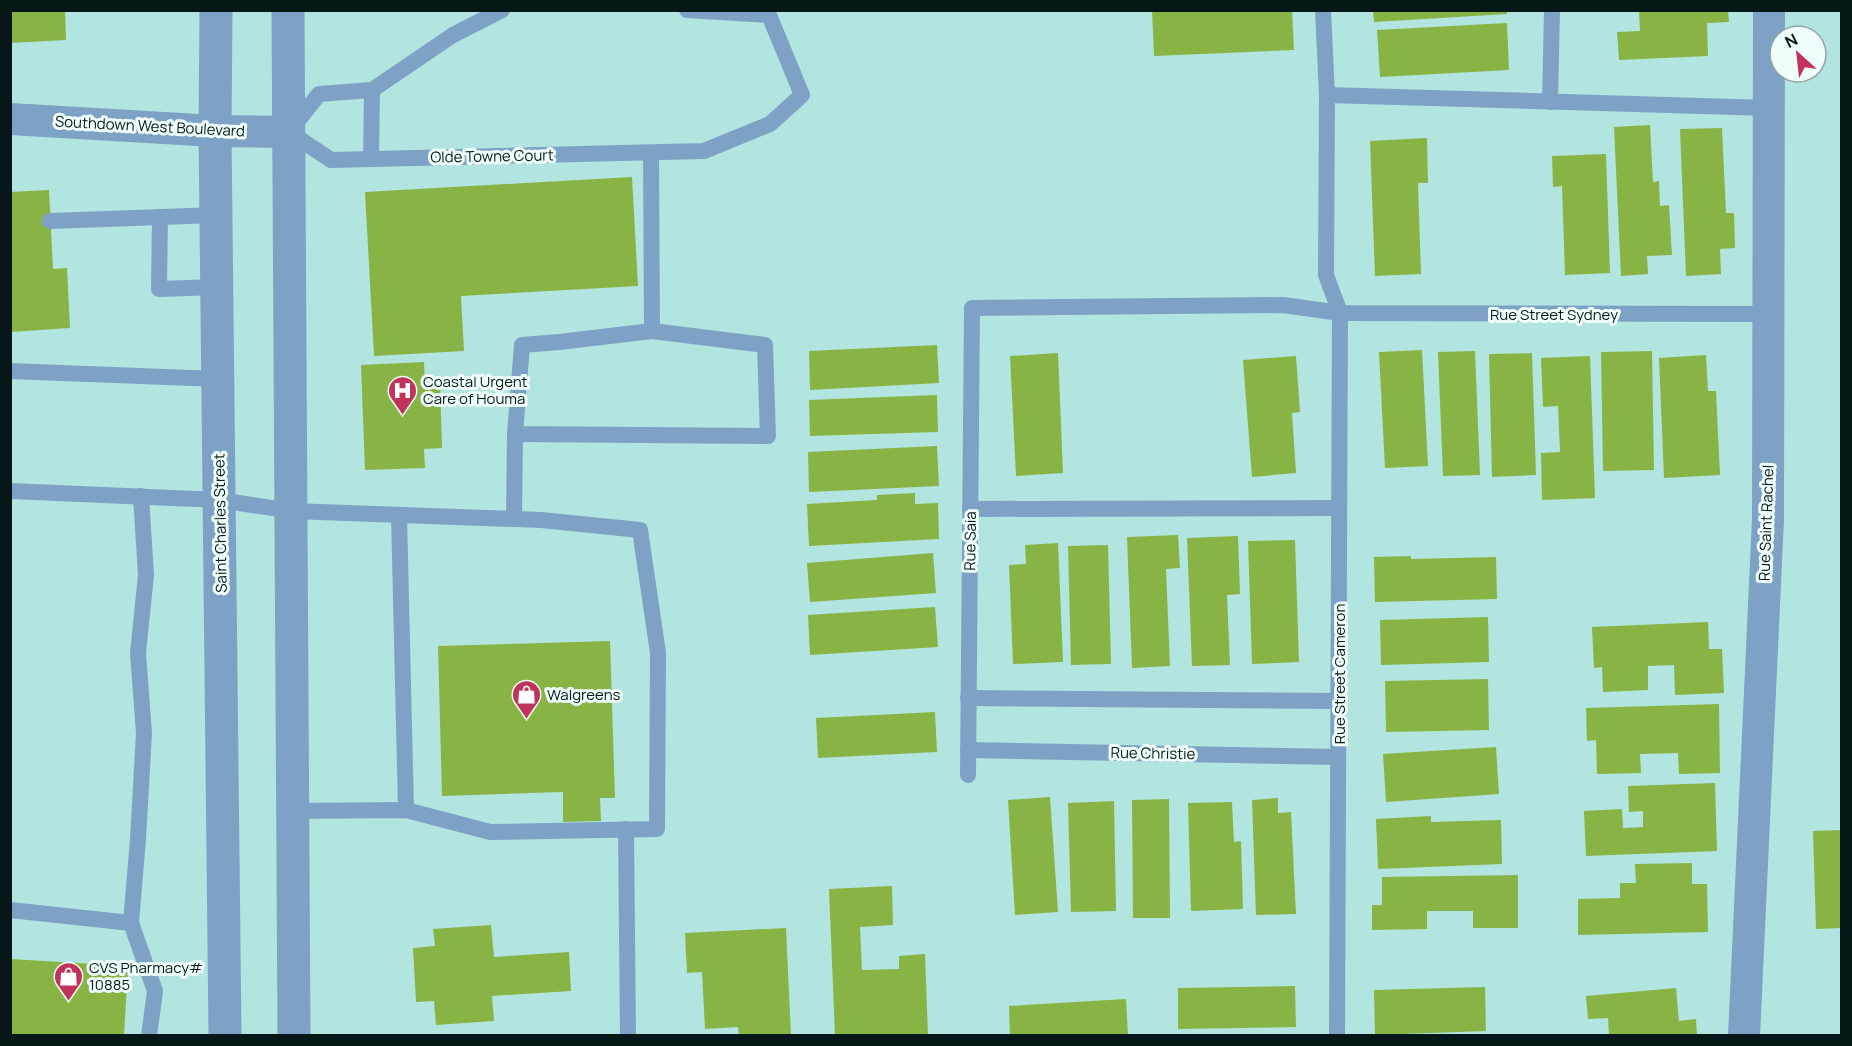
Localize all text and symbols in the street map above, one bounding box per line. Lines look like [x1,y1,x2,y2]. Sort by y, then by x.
north arrow [1768,24,1828,84]
text: N [1781,28,1801,53]
street label: Southdown West Boulevard [54,111,246,141]
street label: Olde Towne Court [430,144,554,168]
street label: Rue Street Sydney [1490,304,1618,325]
place label: Coastal Urgent Care of Houma [423,371,528,409]
hospital icon: Coastal Urgent Care of Houma [386,374,418,416]
street label: Saint Charles Street [208,453,232,593]
street label: Rue Saint Rachel [1753,464,1779,582]
street label: Rue Saia [959,511,981,571]
street label: Rue Street Cameron [1329,604,1350,744]
shop icon: Walgreens [510,678,542,720]
place label: Walgreens [547,684,621,705]
street label: Rue Christie [1110,742,1196,764]
place label: CVS Pharmacy# 10885 [89,957,203,995]
shop icon: CVS Pharmacy# 10885 [52,960,84,1002]

